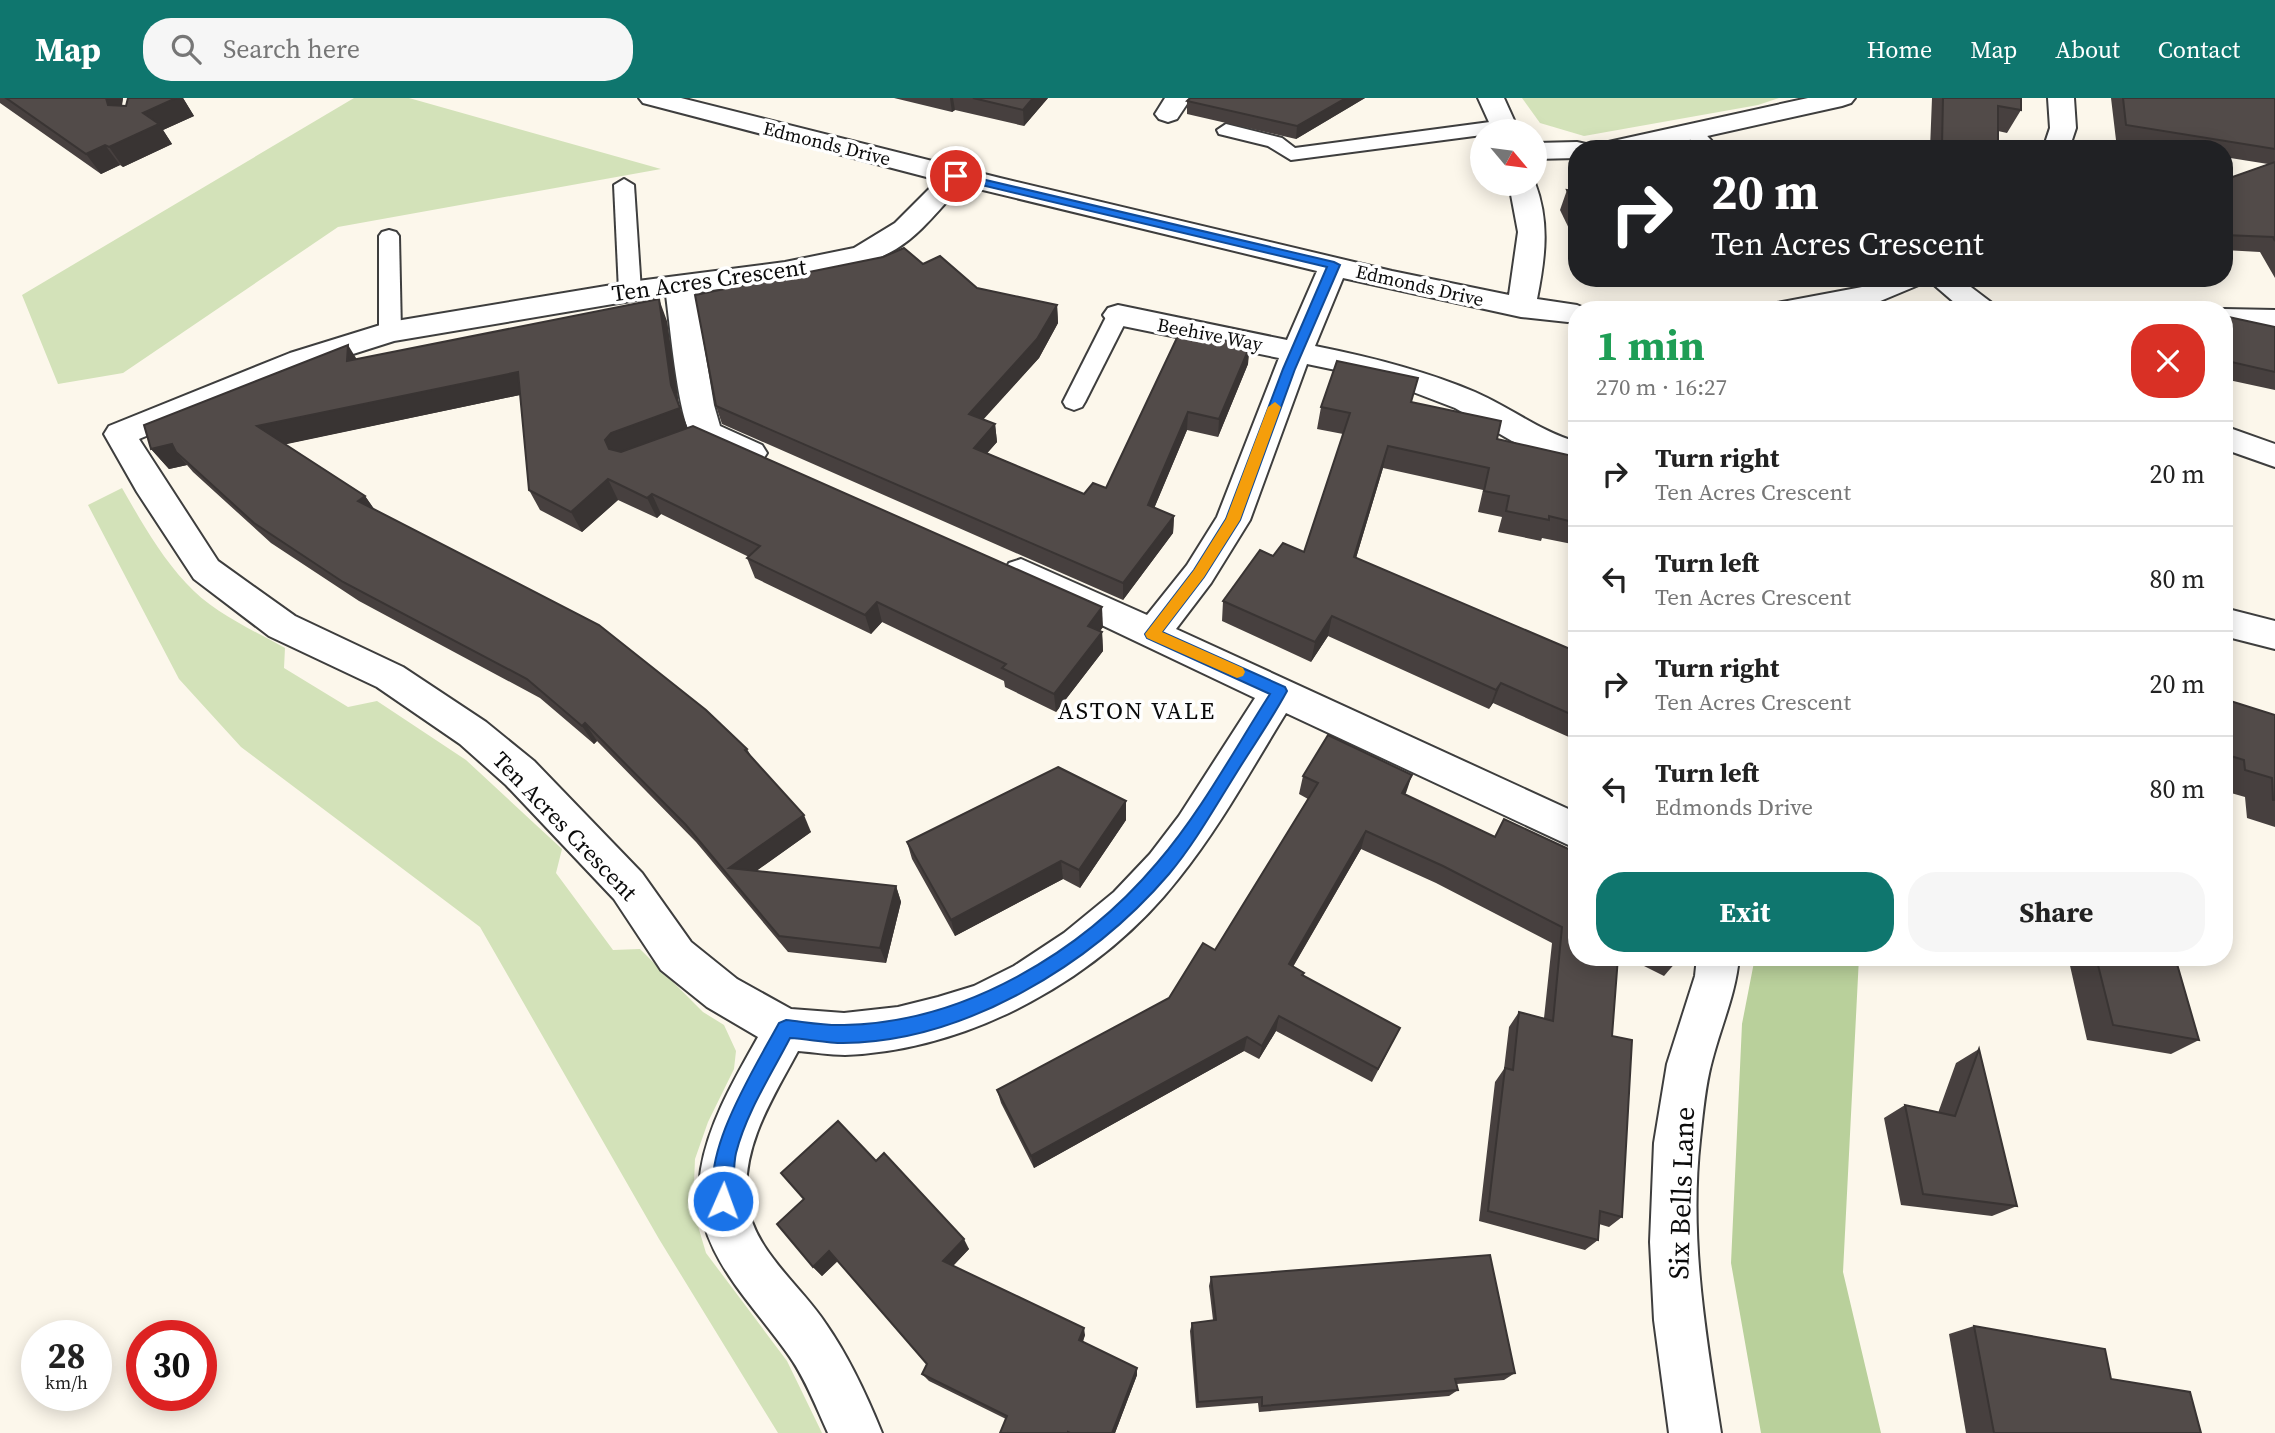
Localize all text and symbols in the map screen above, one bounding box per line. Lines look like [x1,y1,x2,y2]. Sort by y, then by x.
search box [143,18,633,81]
text: Map [35,27,101,72]
icon: search [167,30,205,68]
text: Search here [223,31,360,67]
text: Home [1867,33,1932,66]
text: Map [1970,33,2017,66]
text: About [2055,33,2120,66]
text: Contact [2158,33,2240,66]
street label: Edmonds Drive [761,115,893,171]
north arrow [1470,119,1547,196]
map controls [1470,119,1547,196]
pin [926,146,986,206]
icon: arrive [937,157,975,195]
text: 20 m [1711,158,1819,225]
icon: right [1596,168,1687,259]
text: Ten Acres Crescent [1711,222,1984,266]
street label: Ten Acres Crescent [610,250,809,309]
street label: Edmonds Drive [1353,258,1487,312]
street label: Beehive Way [1155,311,1265,357]
text: 1 min [1596,316,1705,374]
button: close [2131,324,2205,398]
text: 270 m · 16:27 [1596,371,1727,403]
text: Turn right [1655,440,1779,476]
icon: right [1596,455,1634,493]
text: 20 m [2150,456,2205,492]
text: Ten Acres Crescent [1655,476,1851,508]
text: Turn left [1655,545,1759,581]
icon: left [1596,560,1634,598]
text: 80 m [2150,561,2205,597]
text: Ten Acres Crescent [1655,581,1851,613]
text: Turn right [1655,650,1779,686]
icon: right [1596,665,1634,703]
text: 20 m [2150,666,2205,702]
text: Ten Acres Crescent [1655,686,1851,718]
district label: ASTON VALE [1058,694,1216,727]
street label: Ten Acres Crescent [485,744,645,908]
text: Turn left [1655,755,1759,791]
icon: left [1596,770,1634,808]
text: 80 m [2150,771,2205,807]
text: Edmonds Drive [1655,791,1813,823]
button: Exit [1596,872,1894,952]
button: Share [1908,872,2205,952]
street label: Six Bells Lane [1659,1106,1703,1280]
position arrow [686,1164,760,1238]
speed limit sign: 30 [126,1320,217,1411]
text: 28 [48,1332,85,1380]
text: km/h [45,1370,88,1395]

